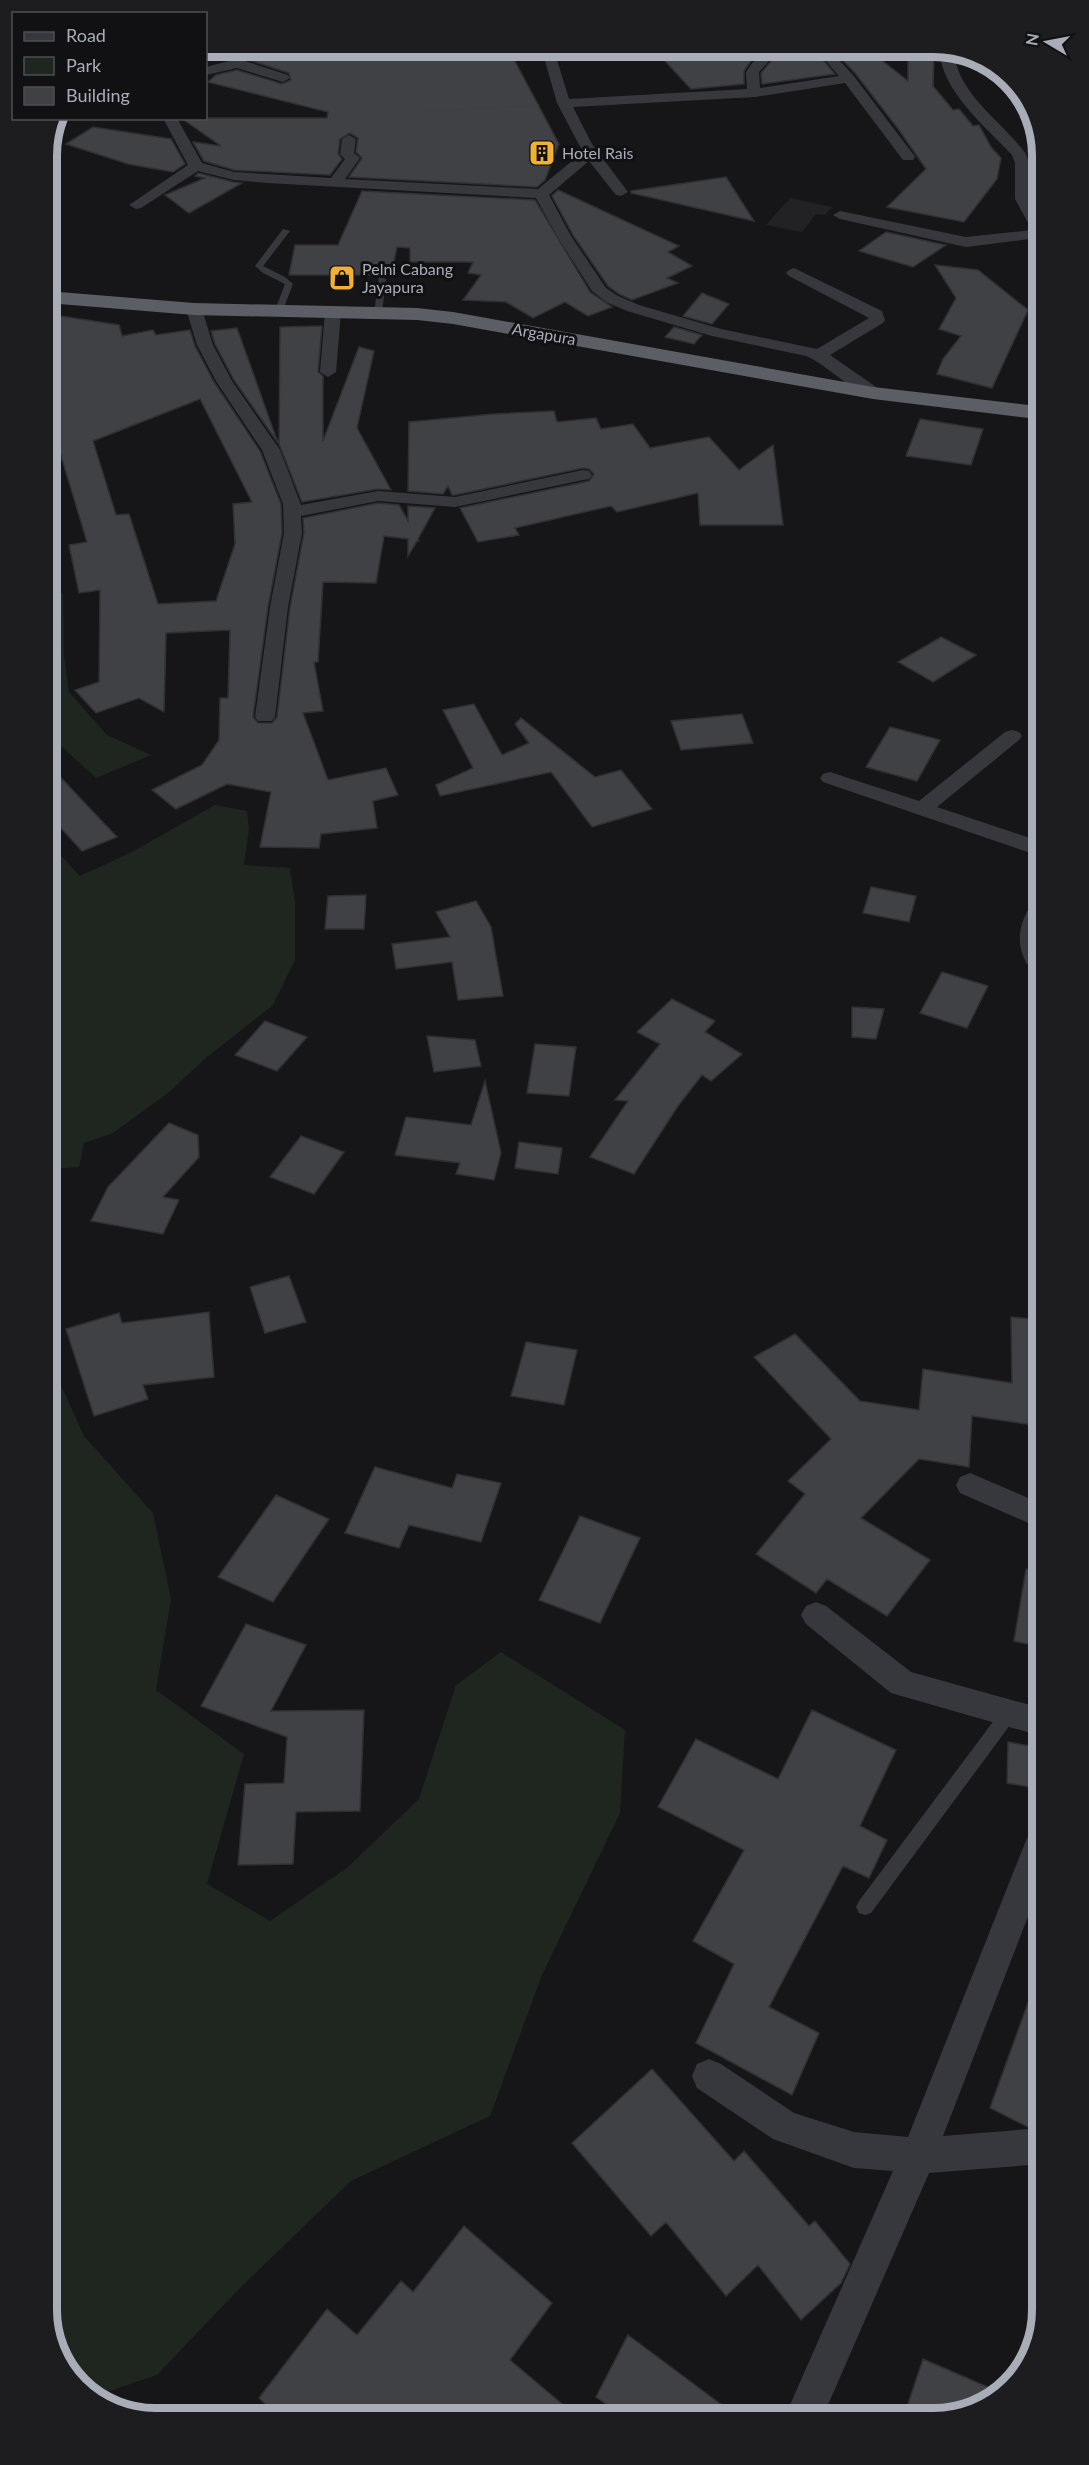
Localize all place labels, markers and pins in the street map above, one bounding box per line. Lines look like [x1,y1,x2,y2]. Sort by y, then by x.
building icon: Hotel Rais [527,138,557,168]
place label: Hotel Rais [562,143,634,162]
place label: Pelni Cabang Jayapura [362,259,453,296]
shop icon: Pelni Cabang Jayapura [327,263,357,293]

